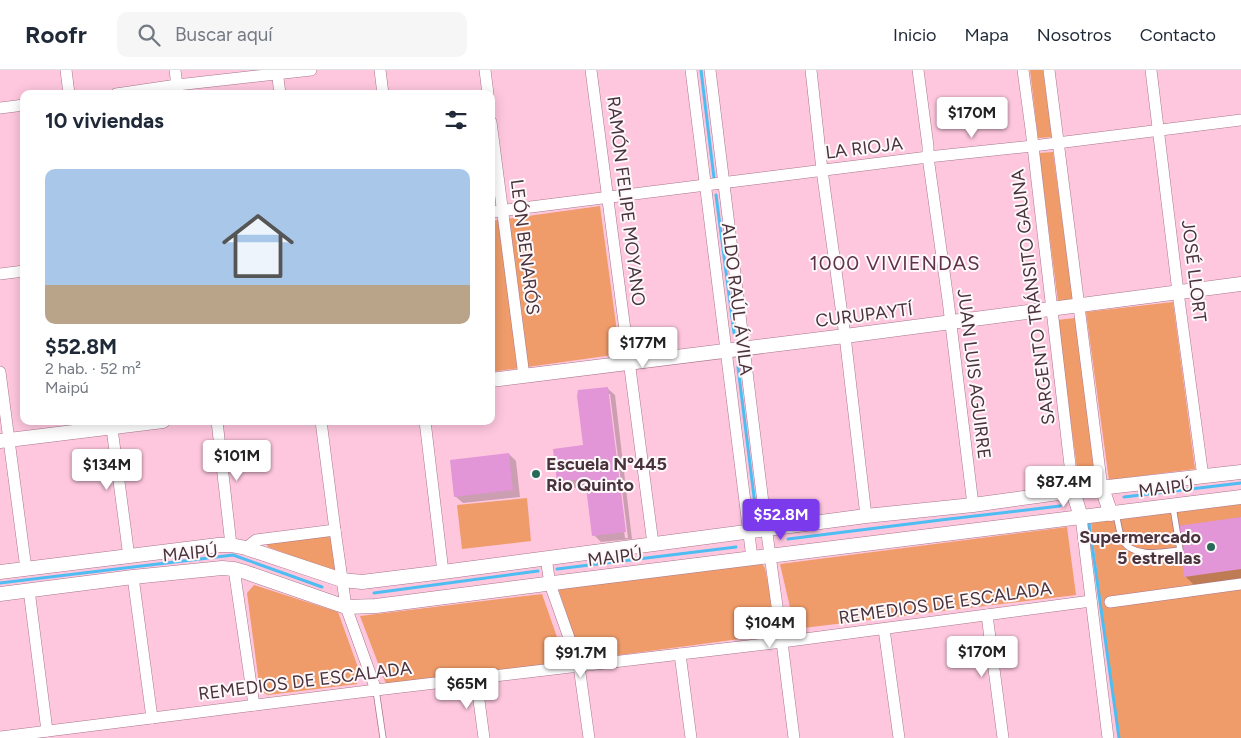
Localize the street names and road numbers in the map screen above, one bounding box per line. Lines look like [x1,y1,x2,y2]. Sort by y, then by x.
street label: RAMÓN FELIPE MOYANO [602,95,650,307]
street label: LA RIOJA [824,132,904,164]
street label: SARGENTO TRÁNSITO GAUNA [1006,168,1060,426]
street label: LEÓN BENARÓS [506,178,544,316]
street label: JOSÉ LLORT [1177,219,1211,323]
street label: ALDO RAÚL ÁVILA [717,222,757,376]
street label: JUAN LUIS AGUIRRE [953,288,995,460]
street label: CURUPAYTÍ [814,298,915,332]
street label: MAIPÚ [1137,474,1195,502]
street label: MAIPÚ [161,540,219,566]
street label: MAIPÚ [586,543,644,571]
street label: REMEDIOS DE ESCALADA [837,577,1053,629]
street label: REMEDIOS DE ESCALADA [197,657,413,705]

